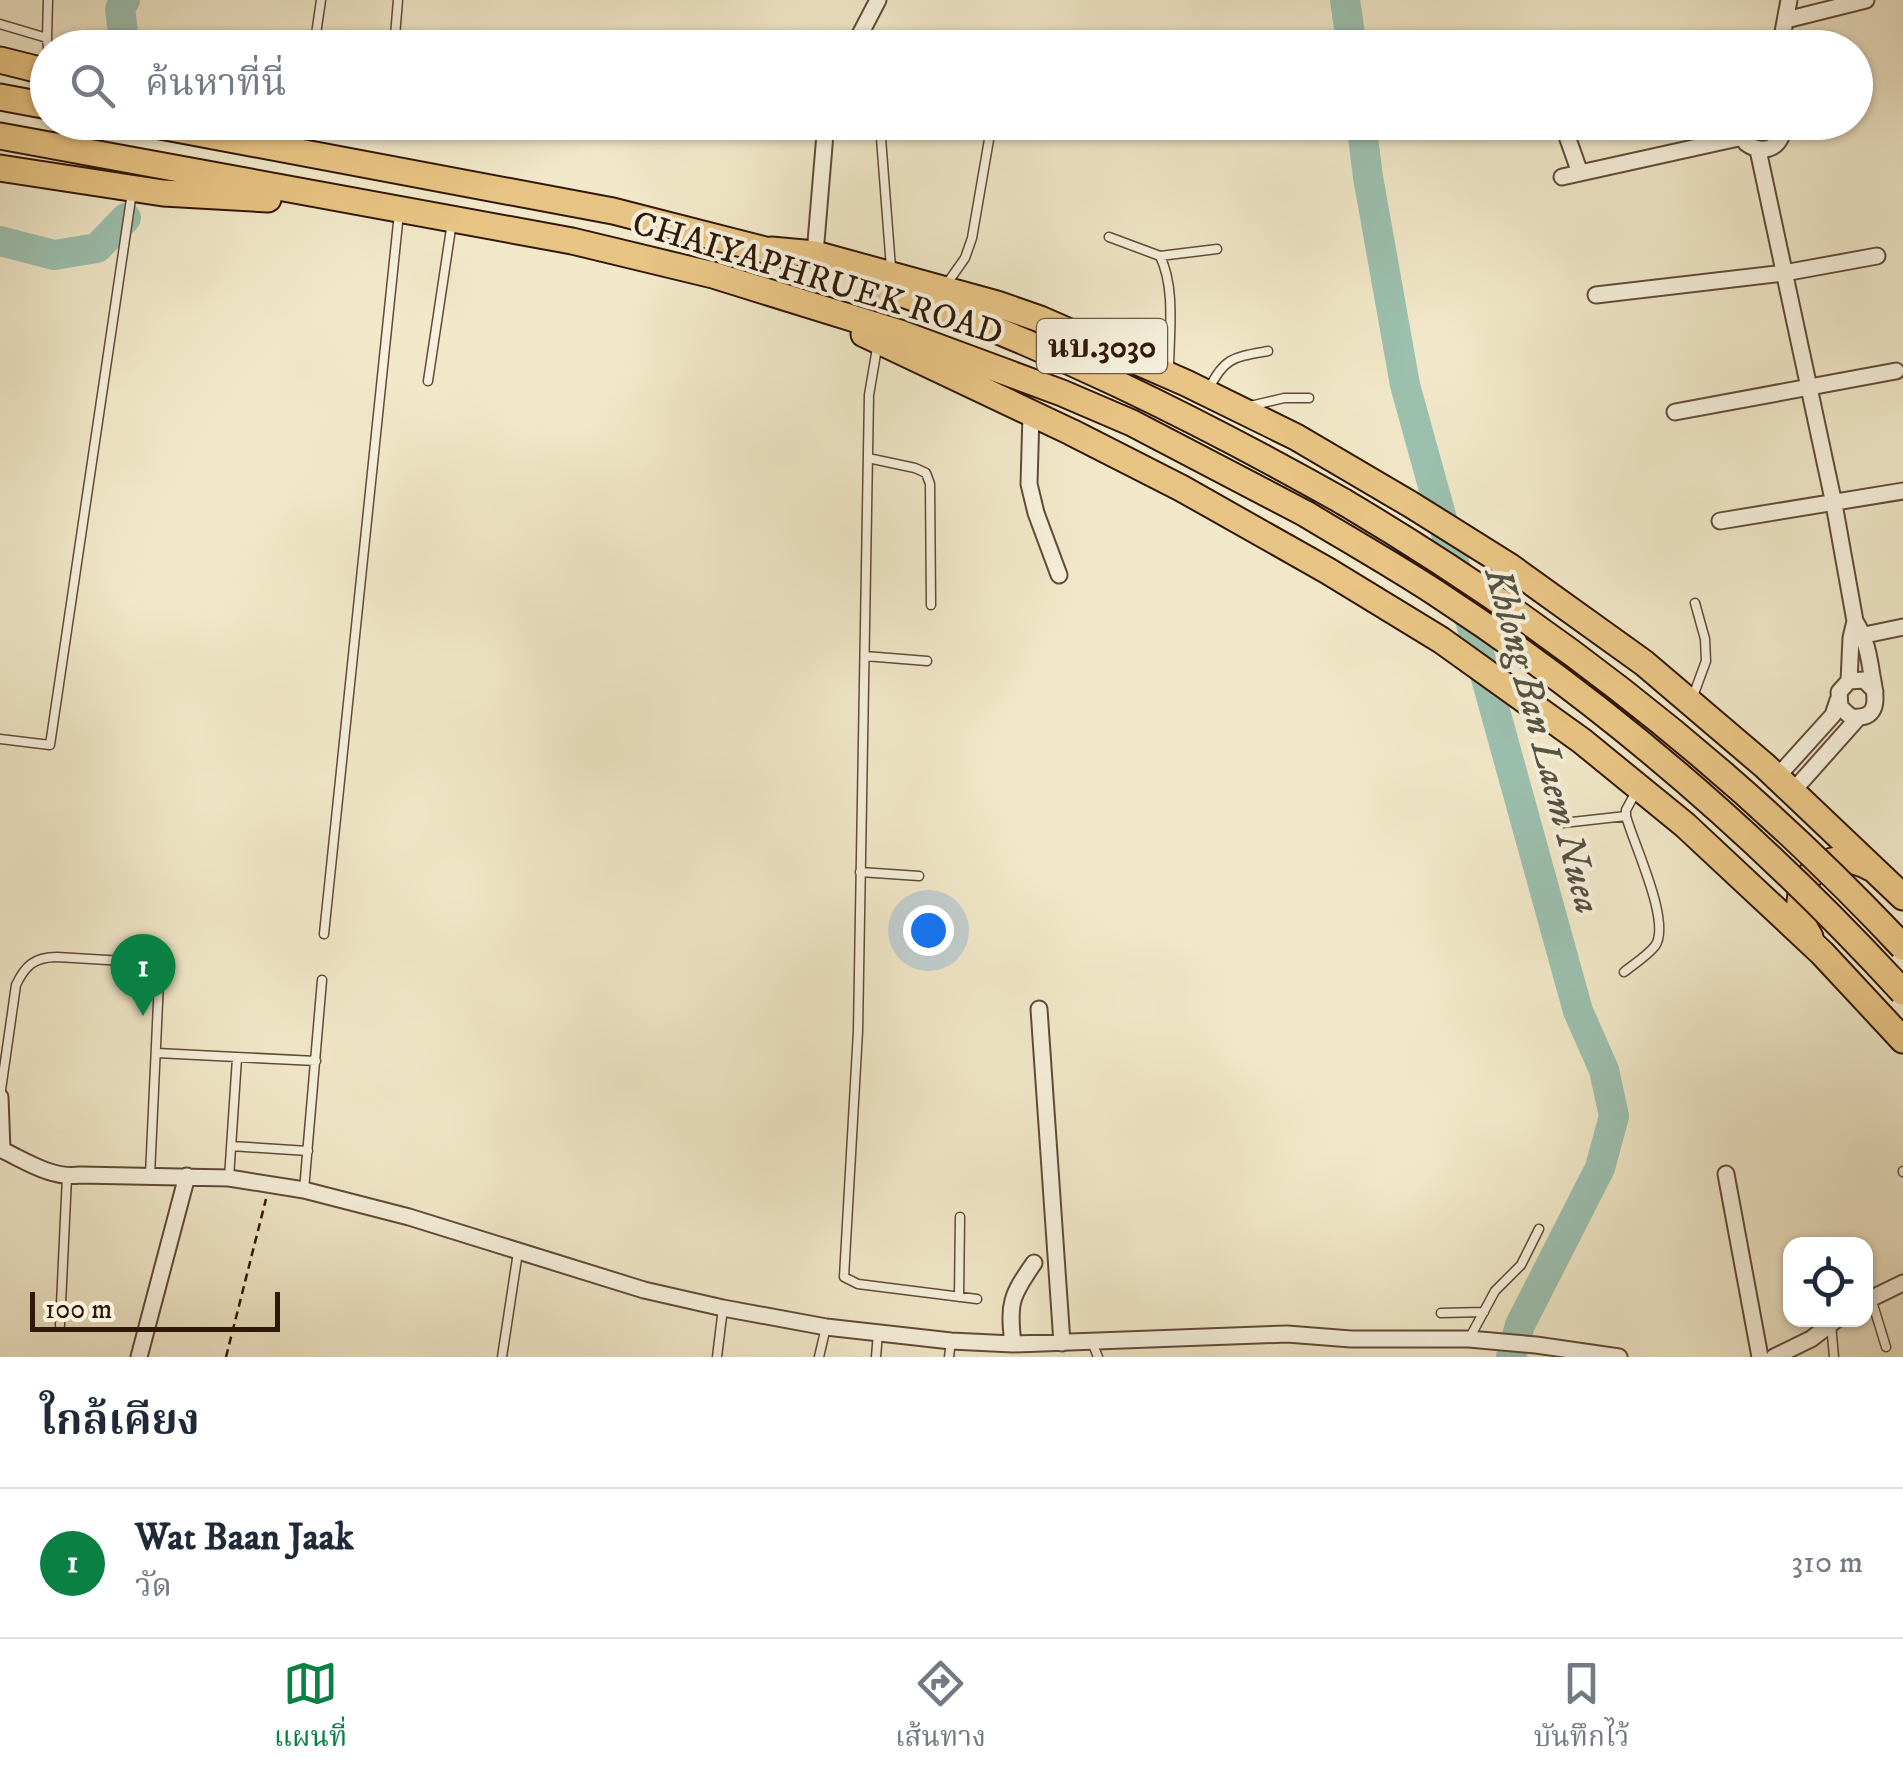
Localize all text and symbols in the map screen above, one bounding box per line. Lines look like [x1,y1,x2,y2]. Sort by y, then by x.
search box [30,30,1873,140]
icon: search [65,58,120,113]
text: ค้นหาที่นี่ [145,60,286,108]
street label: CHAIYAPHRUEK ROAD [627,202,1008,356]
road number: นบ.3030 [1037,319,1167,373]
water label: Khlong Ban Laem Nuea [1472,560,1611,919]
your location [903,905,954,956]
pin: 1 [110,934,176,1016]
map controls [1783,1237,1873,1327]
button: locate [1783,1237,1873,1327]
scale bar [30,1287,280,1332]
text: 100 m [45,1292,112,1327]
text: ใกล้เคียง [40,1396,200,1448]
text: Wat Baan Jaak [135,1514,354,1562]
text: 1 [67,1543,78,1583]
text: 310 m [1791,1543,1863,1583]
text: วัด [135,1567,172,1607]
tab: แผนที่ [274,1656,347,1761]
tab: เส้นทาง [895,1656,986,1761]
tab: บันทึกไว้ [1534,1656,1629,1761]

